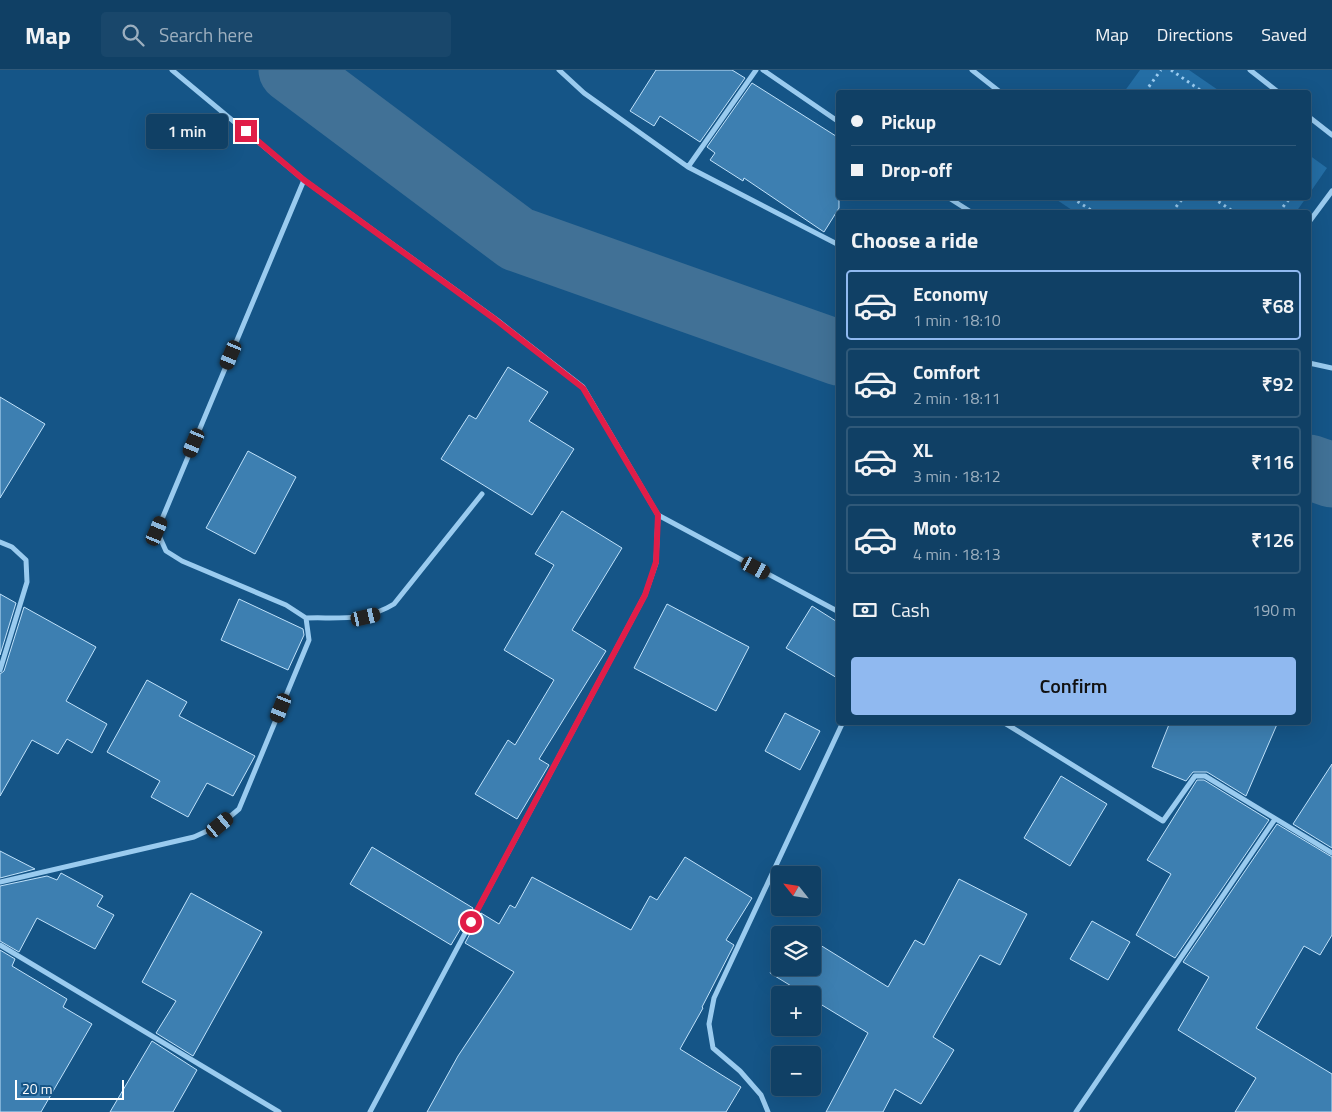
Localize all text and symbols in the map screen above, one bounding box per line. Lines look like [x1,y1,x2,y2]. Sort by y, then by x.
search box [101,12,451,57]
text: Map [25,17,71,53]
text: Search here [159,20,253,49]
icon: search [119,21,147,49]
text: Map [1095,21,1129,48]
text: Directions [1157,21,1233,48]
text: Saved [1261,21,1307,48]
text: Pickup [881,107,936,136]
callout: 1 min [146,114,228,148]
text: 1 min [168,119,206,143]
route end [235,120,257,142]
text: Drop-off [881,155,952,184]
text: Choose a ride [851,223,978,257]
text: Economy [913,279,988,308]
icon: car [853,283,898,328]
text: ₹68 [1262,291,1294,320]
text: 1 min · 18:10 [913,308,1001,332]
car [218,338,243,372]
text: Comfort [913,357,980,386]
icon: car [853,361,898,406]
text: ₹92 [1262,369,1294,398]
text: 2 min · 18:11 [913,386,1001,410]
car [181,426,206,460]
text: XL [913,435,933,464]
icon: car [853,439,898,484]
text: ₹116 [1251,447,1294,476]
text: 3 min · 18:12 [913,464,1001,488]
text: Moto [913,513,956,542]
car [144,514,169,548]
icon: car [853,517,898,562]
text: ₹126 [1251,525,1294,554]
text: 4 min · 18:13 [913,542,1001,566]
car [739,554,772,582]
text: Cash [891,595,930,624]
icon: cash [851,596,879,624]
text: 190 m [1252,598,1296,622]
car [349,606,382,628]
button: Confirm [851,657,1296,715]
car [268,691,293,725]
car [203,810,236,840]
north arrow [771,866,821,916]
map controls [771,866,821,1096]
route start [460,911,482,933]
button: layers [771,926,821,976]
button: + [771,986,821,1036]
button: − [771,1046,821,1096]
scale bar [15,1077,124,1100]
text: 20 m [22,1078,52,1099]

